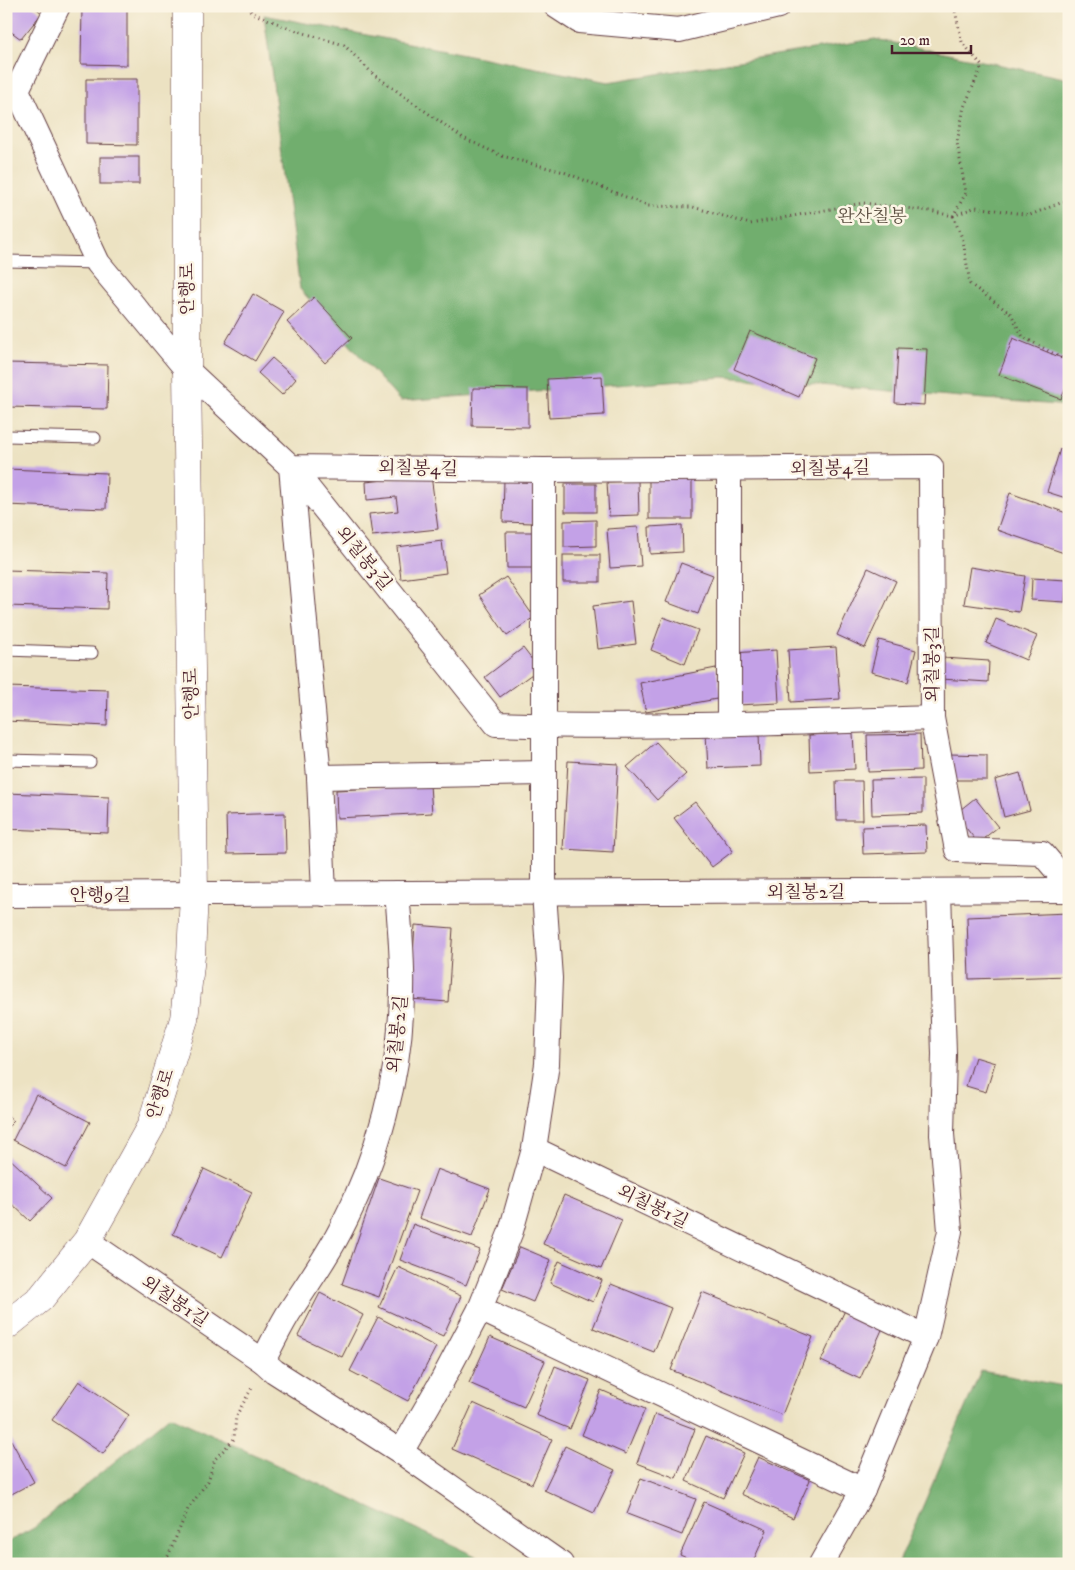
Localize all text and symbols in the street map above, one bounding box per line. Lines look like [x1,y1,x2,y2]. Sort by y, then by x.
scale bar [892,22,971,54]
text: 20 m [900,31,930,50]
park label: 완산칠봉 [837,206,907,228]
street label: 안행로 [177,263,199,315]
street label: 외칠봉4길 [378,457,458,481]
street label: 외칠봉4길 [790,457,870,481]
street label: 외칠봉3길 [331,522,396,595]
street label: 외칠봉3길 [922,626,944,702]
street label: 안행로 [181,668,203,720]
street label: 외칠봉2길 [767,882,845,904]
street label: 안행9길 [69,885,131,907]
street label: 외칠봉2길 [383,994,413,1074]
street label: 안행로 [142,1066,179,1123]
street label: 외칠봉1길 [614,1180,692,1233]
street label: 외칠봉1길 [137,1271,212,1332]

